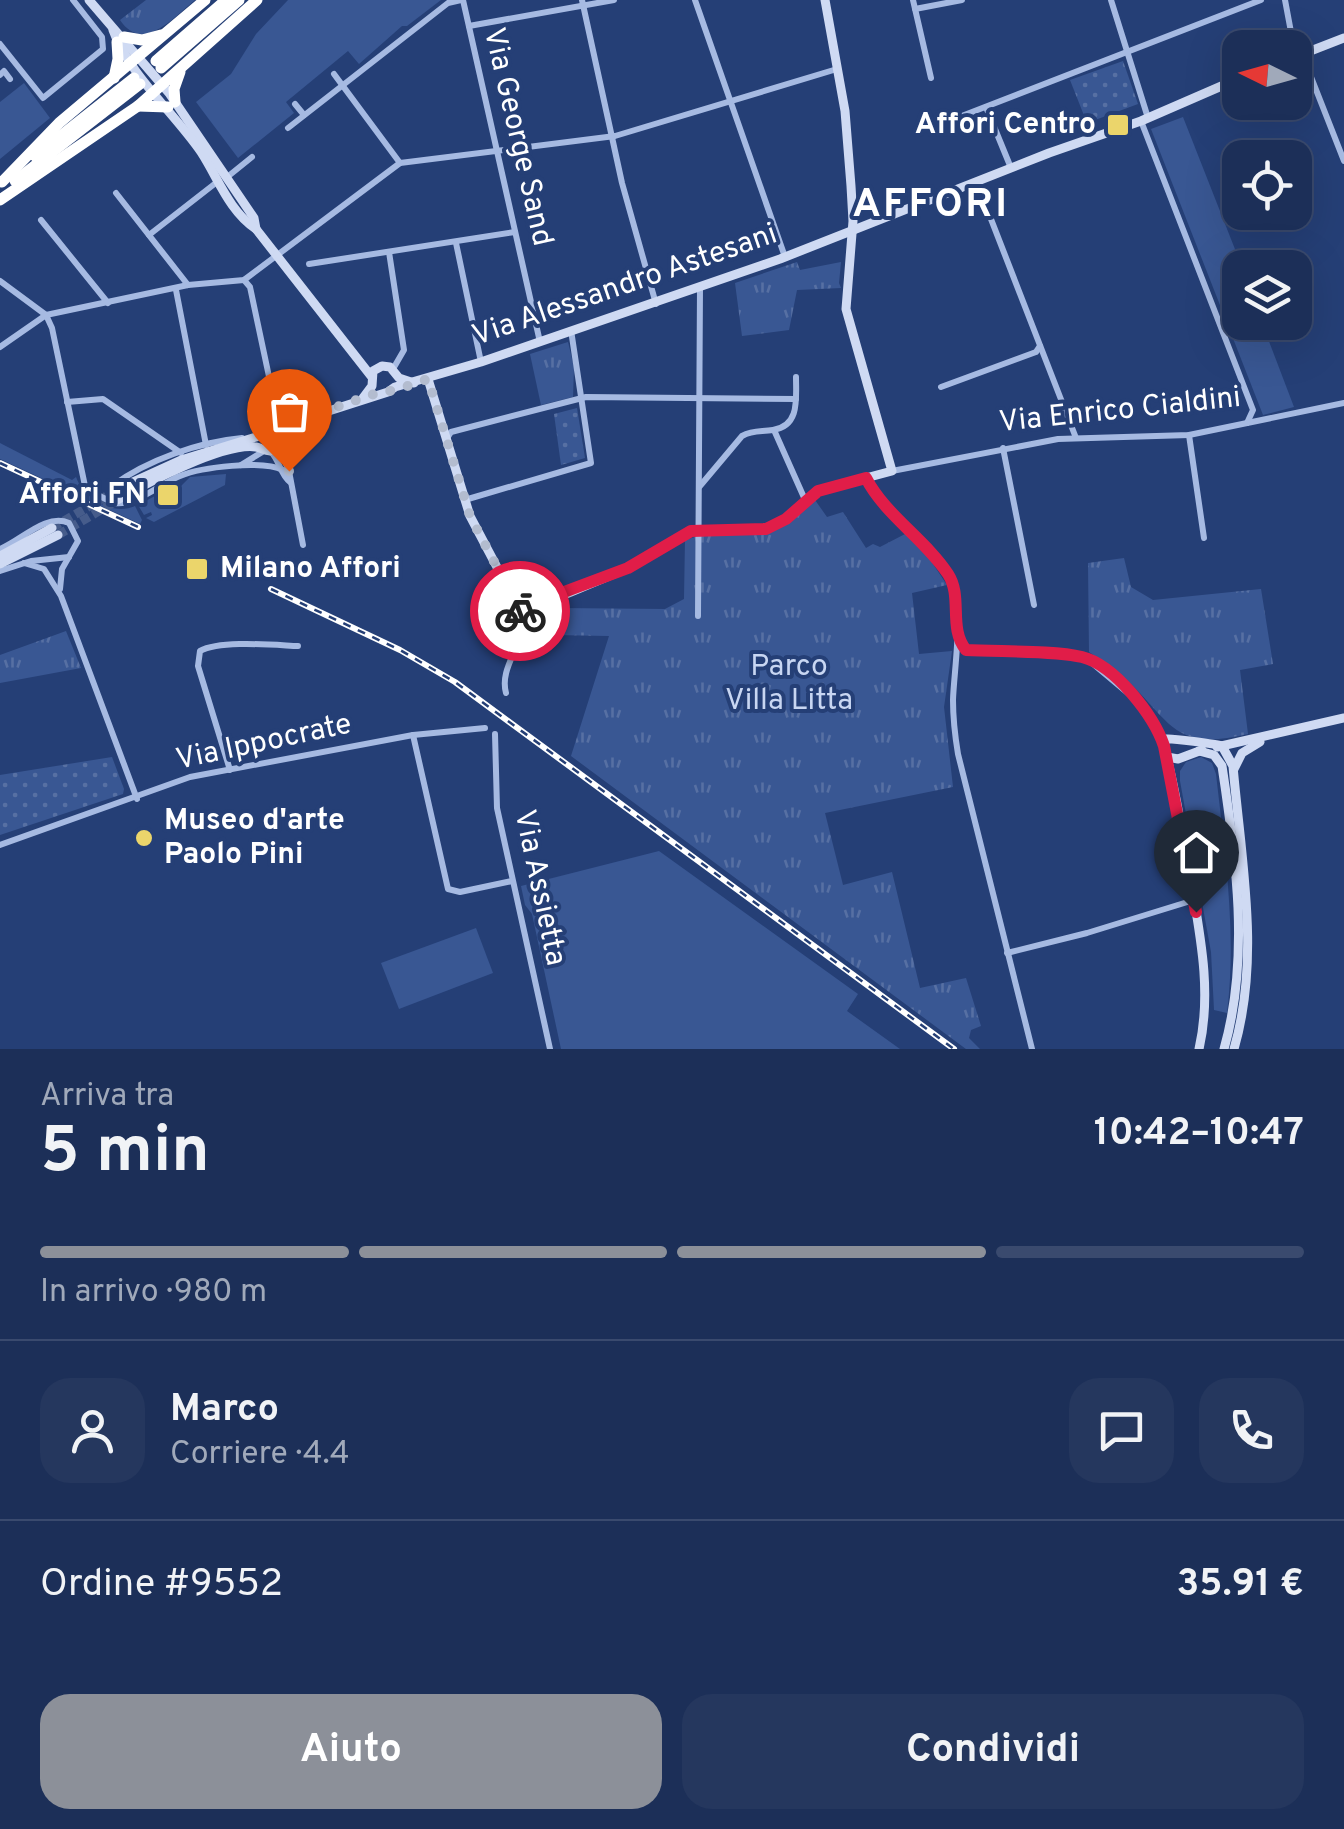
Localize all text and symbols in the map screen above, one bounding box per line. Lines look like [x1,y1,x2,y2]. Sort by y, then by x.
street label: Via George Sand [474,24,560,250]
north arrow [1222,30,1312,120]
map controls [1222,30,1312,340]
place label: Affori Centro [915,107,1096,144]
marker: Affori Centro [1105,112,1131,138]
button: locate [1222,140,1312,230]
district label: AFFORI [852,181,1010,231]
street label: Via Alessandro Astesani [468,216,782,356]
button: layers [1222,250,1312,340]
pin [247,369,332,472]
street label: Via Enrico Cialdini [997,380,1243,442]
icon: bag [262,384,317,439]
place label: Affori FN [19,477,146,514]
marker: Affori FN [155,482,181,508]
place label: Milano Affori [220,551,401,588]
marker: Milano Affori [184,556,210,582]
courier [470,561,570,661]
icon: bike [493,584,548,639]
park label: Parco Villa Litta [725,649,853,720]
street label: Via Ippocrate [173,706,355,780]
place label: Museo d'arte Paolo Pini [164,803,345,874]
street label: Via Assietta [504,807,574,969]
pin [1154,810,1239,913]
icon: home [1169,825,1224,880]
marker: Museo d'arte Paolo Pini [133,827,155,849]
text: Arriva tra [40,1077,174,1117]
text: 10:42–10:47 [1094,1110,1304,1159]
text: 5 min [40,1113,210,1195]
text: In arrivo · 980 m [40,1273,267,1313]
button: person [40,1378,145,1483]
button: chat [1069,1378,1174,1483]
button: phone [1199,1378,1304,1483]
text: Marco [170,1386,279,1435]
text: Corriere · 4.4 [170,1435,350,1475]
text: Ordine #9552 [40,1561,283,1610]
text: 35.91 € [1177,1561,1304,1610]
button: Aiuto [40,1694,662,1809]
button: Condividi [682,1694,1304,1809]

